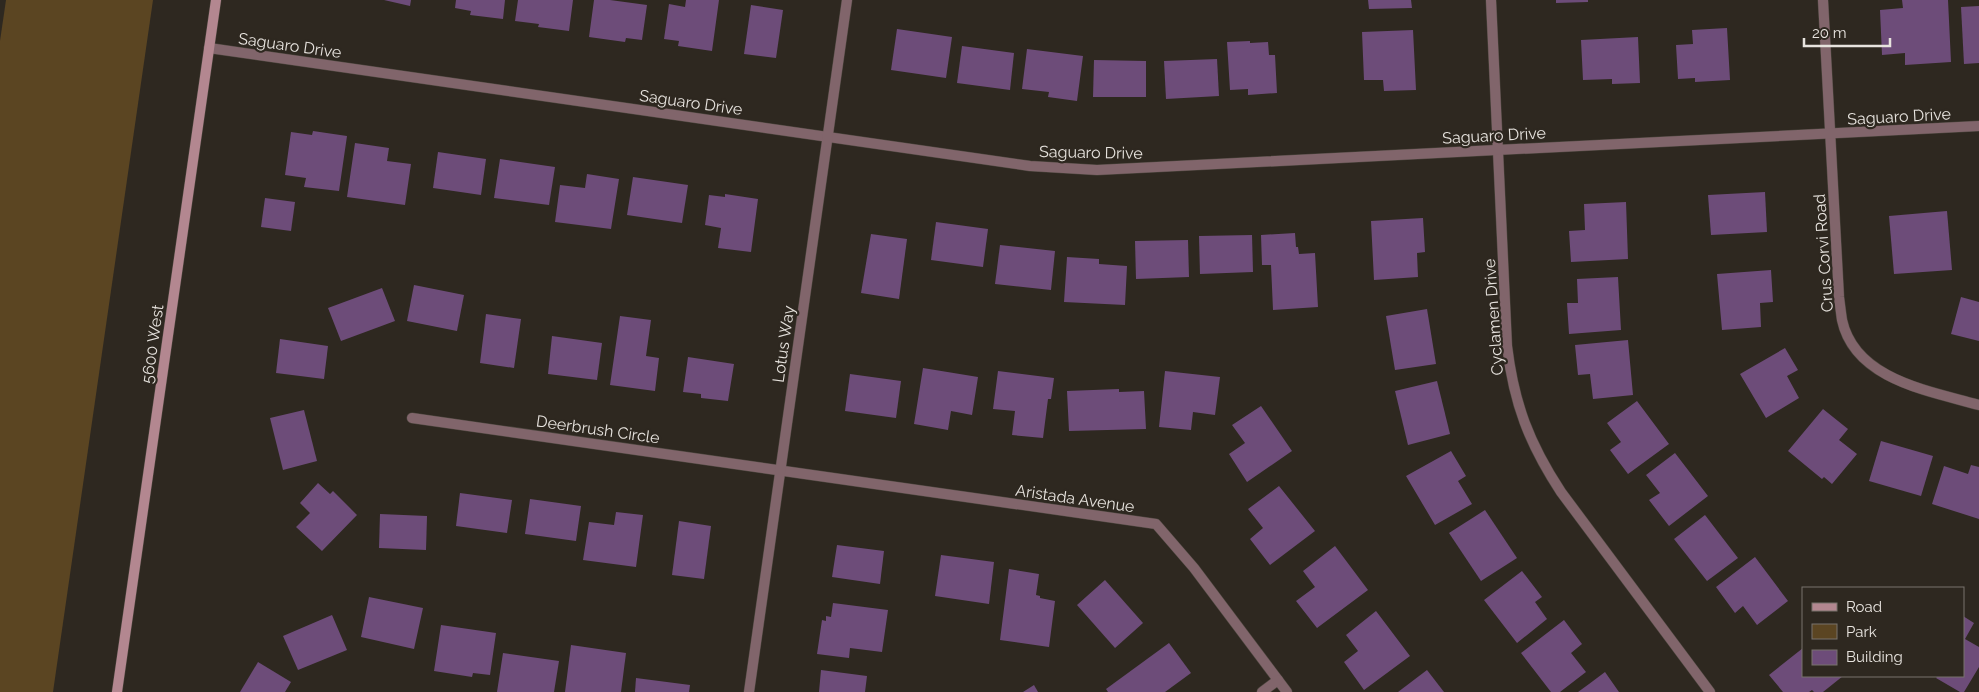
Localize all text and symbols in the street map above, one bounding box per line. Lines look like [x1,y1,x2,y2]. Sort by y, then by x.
scale bar [1804,15,1890,47]
text: 20 m [1812,24,1847,42]
street label: Saguaro Drive [237,29,343,62]
street label: Saguaro Drive [638,86,744,119]
street label: Saguaro Drive [1847,104,1951,129]
street label: Saguaro Drive [1442,123,1546,148]
street label: Saguaro Drive [1039,142,1143,163]
street label: Crus Corvi Road [1810,193,1837,313]
street label: Cyclamen Drive [1480,258,1507,376]
street label: 5600 West [138,303,168,385]
street label: Lotus Way [769,304,798,384]
street label: Deerbrush Circle [535,411,661,448]
street label: Aristada Avenue [1014,481,1136,516]
legend [1802,587,1964,677]
text: Road [1846,598,1882,616]
text: Park [1846,623,1877,641]
text: Building [1846,648,1903,666]

